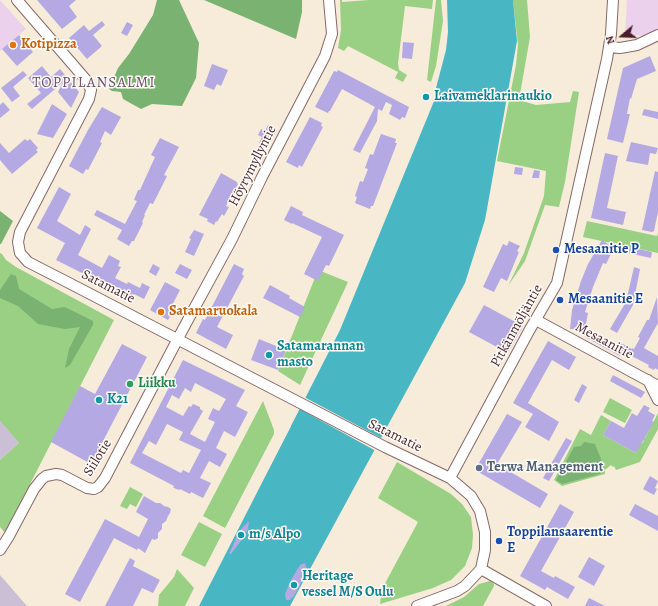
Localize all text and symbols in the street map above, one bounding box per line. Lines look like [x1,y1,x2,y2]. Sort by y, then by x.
north arrow [602,16,642,56]
text: N [602,34,619,46]
place label: Kotipizza [21,37,77,53]
marker: Kotipizza [8,40,18,50]
district label: TOPPILANSALMI [32,74,156,92]
place label: Laivameklarinaukio [434,89,552,105]
marker: Laivameklarinaukio [421,92,431,102]
street label: Höyrymyllyntie [225,123,281,209]
place label: Mesaanitie P [564,242,639,258]
marker: Mesaanitie P [551,245,561,255]
street label: Satamatie [78,266,138,308]
street label: Pitkänmöljäntie [487,282,547,370]
place label: Mesaanitie E [568,292,643,308]
marker: Mesaanitie E [555,295,565,305]
place label: Satamaruokala [169,304,258,320]
marker: Satamaruokala [156,307,166,317]
street label: Mesaanitie [572,319,636,363]
place label: Satamarannan masto [277,339,364,372]
marker: Satamarannan masto [264,350,274,360]
place label: Liikku [138,376,176,392]
marker: Liikku [125,379,135,389]
place label: K21 [107,392,128,408]
marker: K21 [94,395,104,405]
street label: Satamatie [365,416,425,456]
street label: Siilotie [80,436,116,480]
place label: Terwa Management [487,460,603,476]
marker: Terwa Management [474,463,484,473]
place label: Toppilansaarentie E [507,525,613,558]
place label: m/s Alpo [249,527,301,543]
marker: m/s Alpo [236,530,246,540]
marker: Toppilansaarentie E [494,536,504,546]
place label: Heritage vessel M/S Oulu [302,569,394,602]
marker: Heritage vessel M/S Oulu [289,580,299,590]

